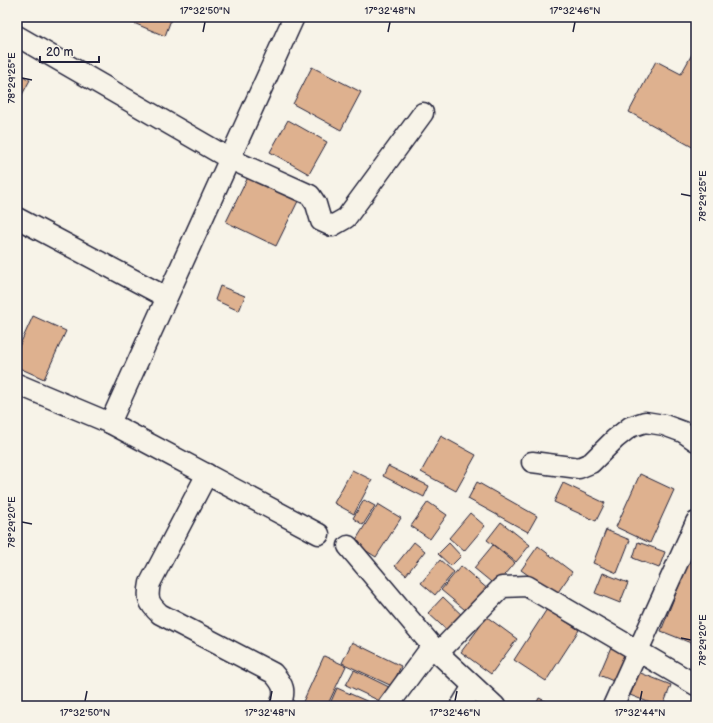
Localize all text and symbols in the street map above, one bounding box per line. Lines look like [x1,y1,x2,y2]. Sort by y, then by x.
text: 17°32'50"N [180,5,230,17]
text: 17°32'48"N [365,5,415,17]
text: 17°32'46"N [549,5,601,17]
scale bar [40,38,99,64]
text: 20 m [46,45,73,60]
text: 78°29'25"E [6,52,18,104]
text: 78°29'25"E [697,170,709,222]
text: 78°29'20"E [6,496,18,548]
text: 78°29'20"E [697,614,709,666]
text: 17°32'50"N [60,707,110,719]
text: 17°32'48"N [245,707,295,719]
text: 17°32'46"N [429,707,481,719]
text: 17°32'44"N [614,707,666,719]

